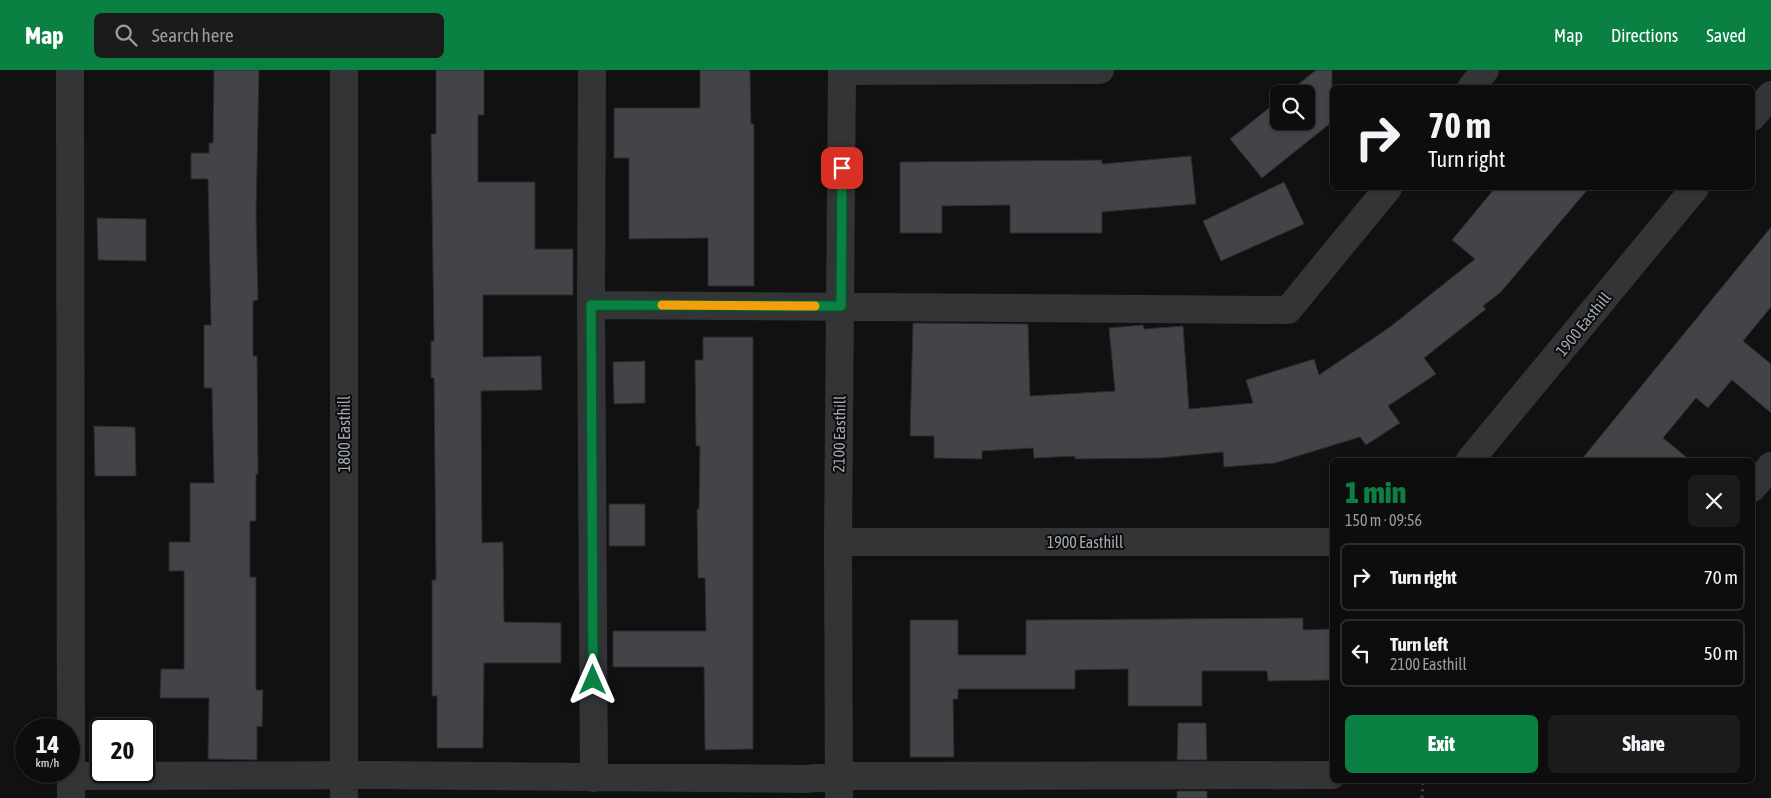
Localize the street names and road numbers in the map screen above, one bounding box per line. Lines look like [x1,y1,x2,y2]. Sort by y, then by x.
street label: 1900 Easthill [1552,288,1615,359]
street label: 1800 Easthill [335,395,353,472]
street label: 2100 Easthill [829,395,849,473]
street label: 1900 Easthill [1047,533,1124,551]

